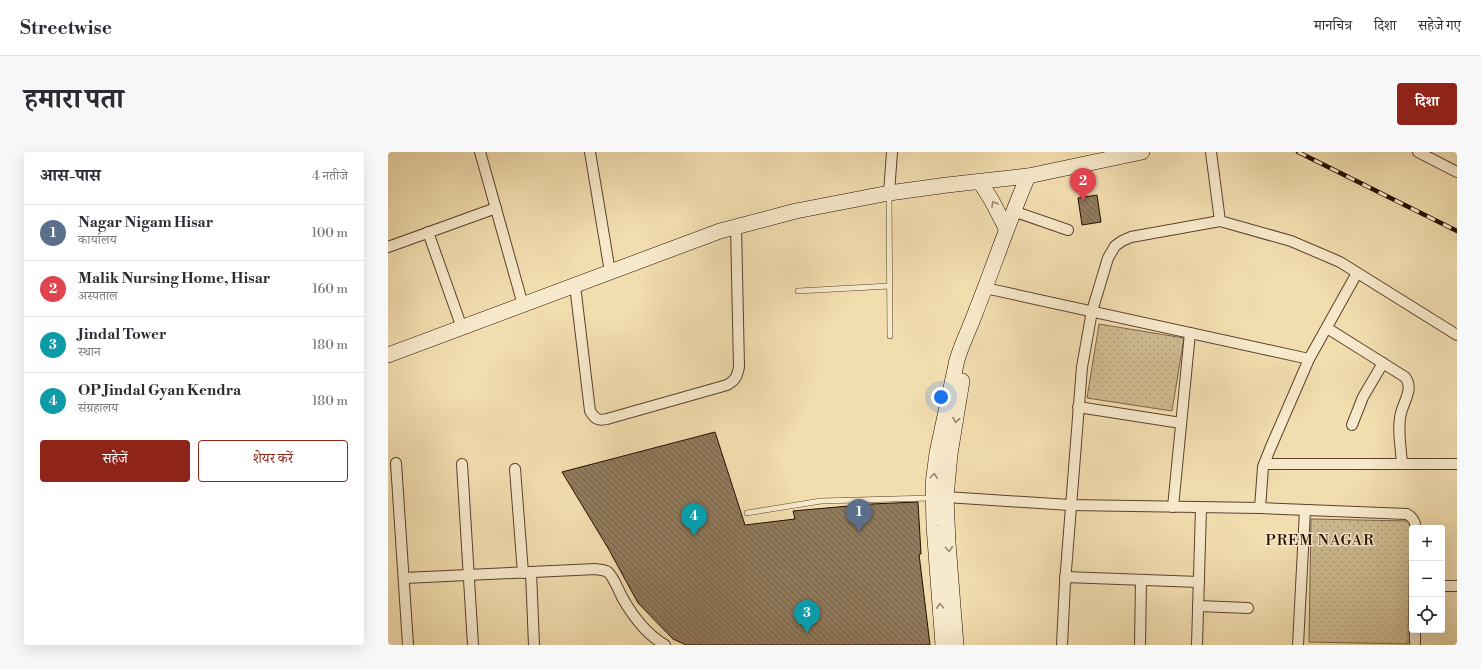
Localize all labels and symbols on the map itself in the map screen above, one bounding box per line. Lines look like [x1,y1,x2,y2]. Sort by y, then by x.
pin: 2 [1070,168,1096,201]
one-way arrow [991,201,999,208]
your location [931,387,951,407]
one-way arrow [952,417,961,423]
one-way arrow [929,473,938,479]
pin: 1 [846,499,872,532]
pin: 4 [681,503,707,536]
district label: PREM NAGAR [1265,531,1375,550]
one-way arrow [944,546,953,552]
pin: 3 [794,600,820,633]
one-way arrow [935,603,944,609]

